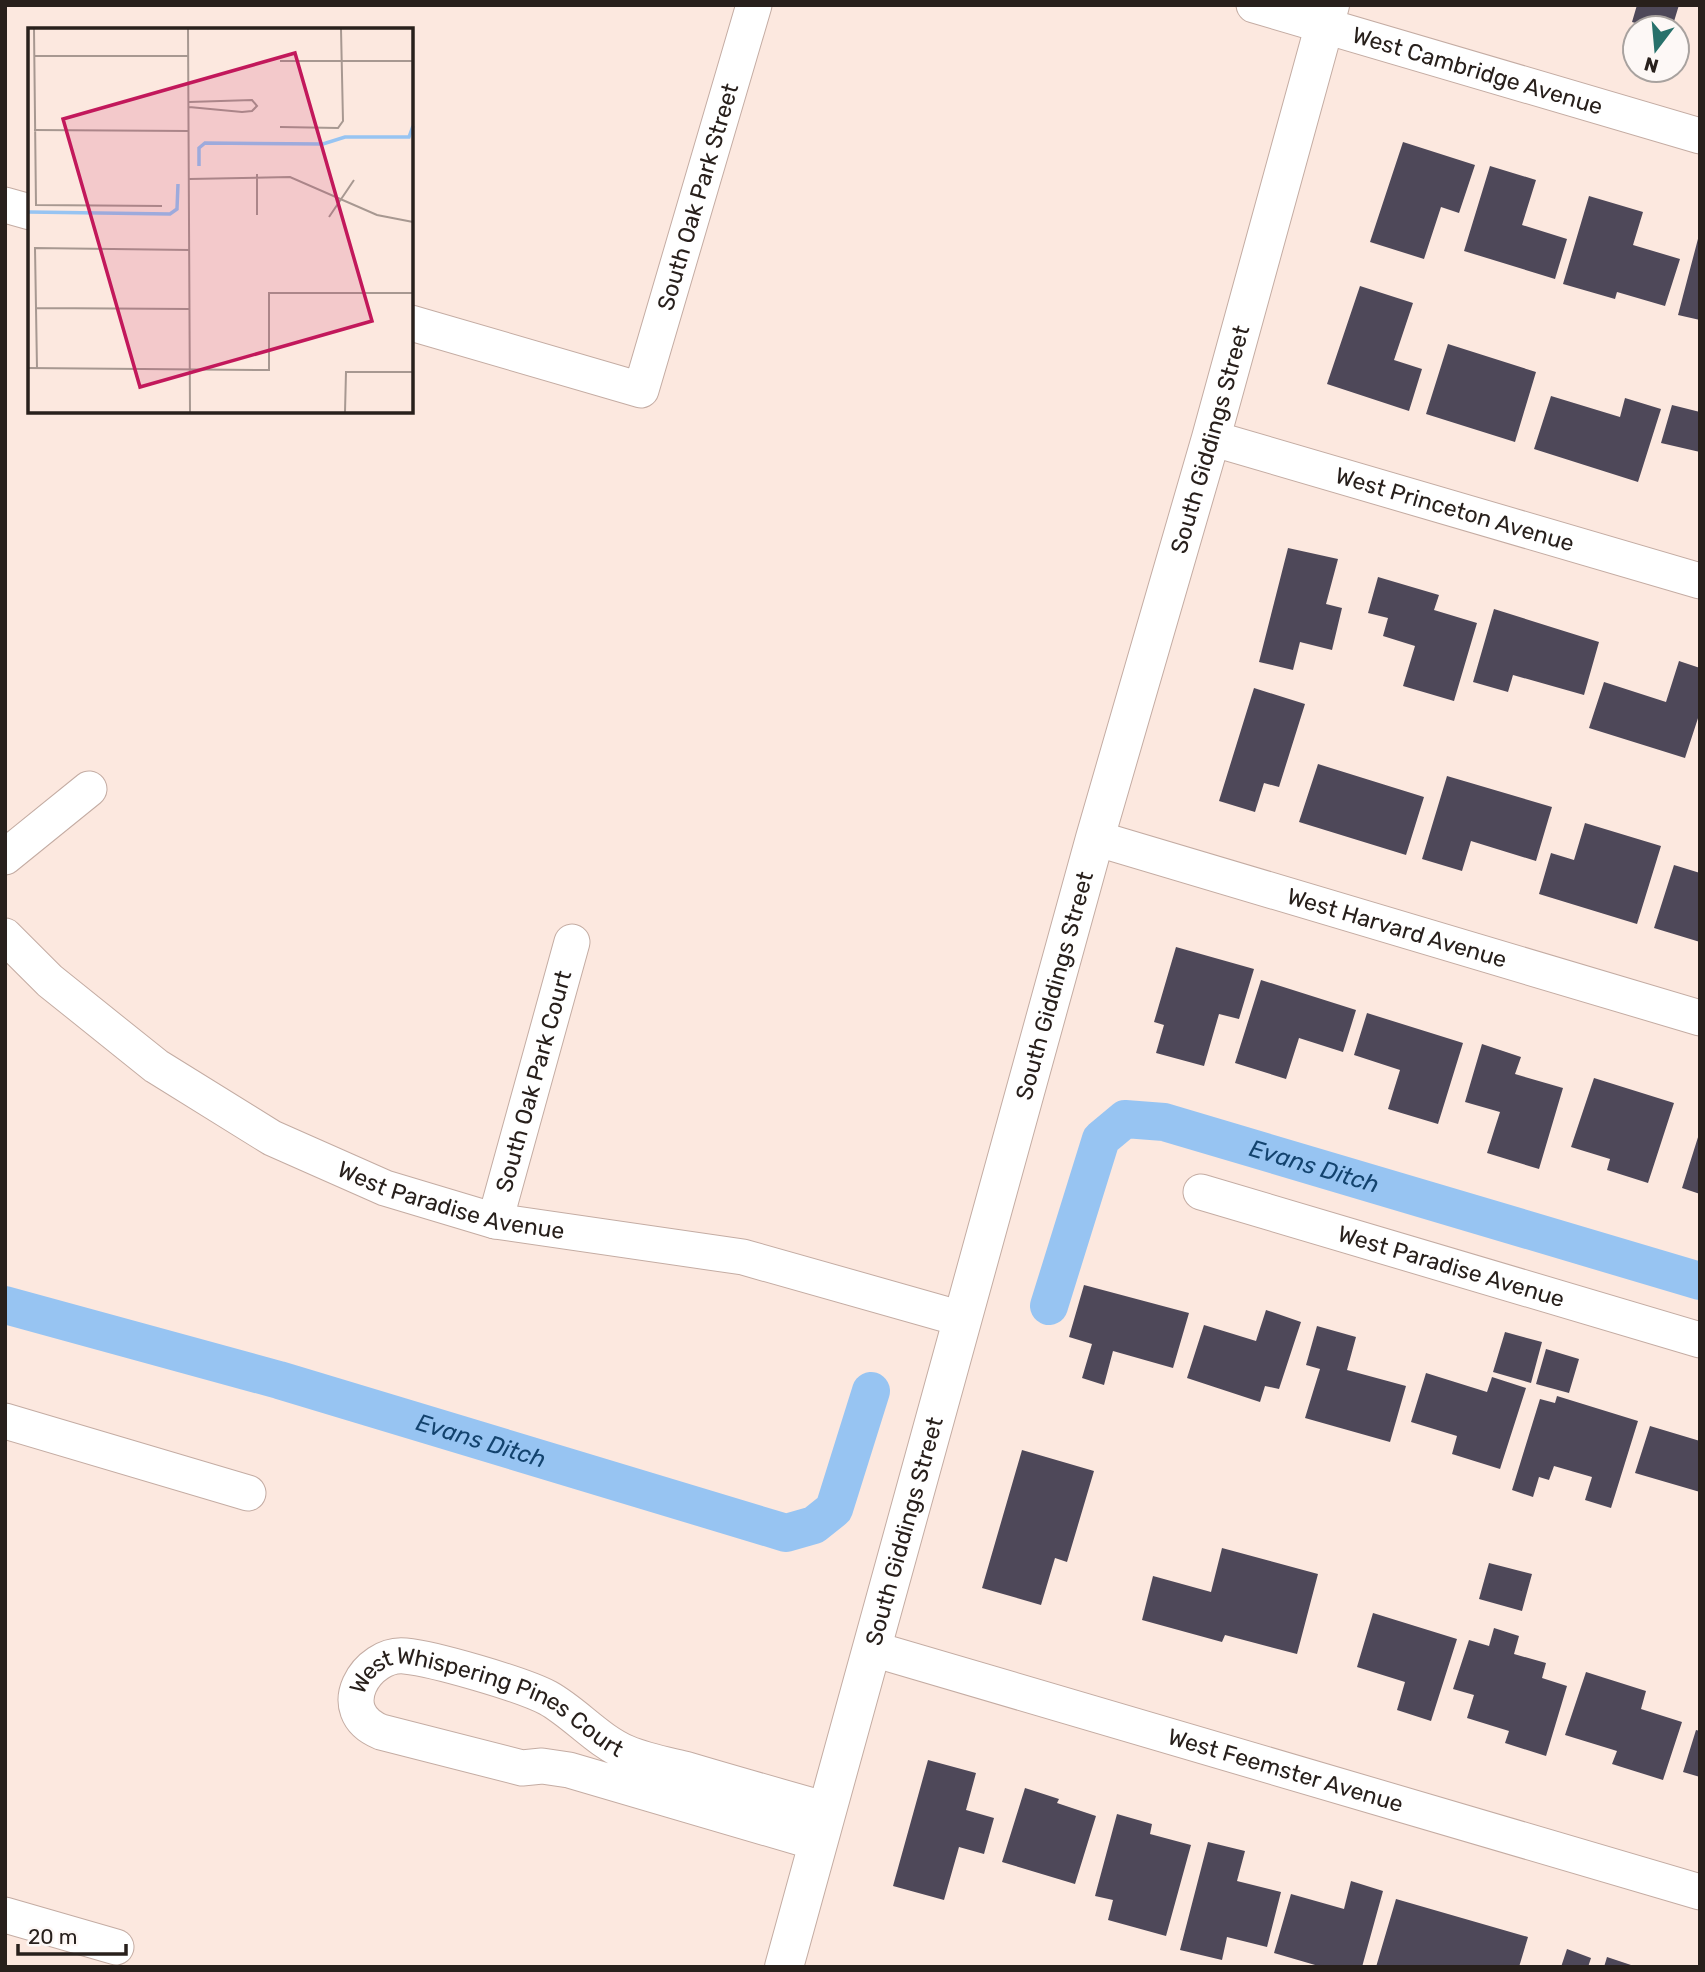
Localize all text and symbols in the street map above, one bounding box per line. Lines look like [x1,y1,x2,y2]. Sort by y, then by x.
north arrow [1621,14,1691,84]
street label: West Cambridge Avenue [1349,21,1606,121]
inset map [28,28,413,413]
text: N [1642,52,1661,78]
street label: South Oak Park Street [651,80,744,314]
street label: South Giddings Street [1164,322,1255,557]
street label: West Princeton Avenue [1332,461,1578,557]
street label: South Giddings Street [1010,868,1099,1103]
street label: West Harvard Avenue [1284,882,1510,974]
street label: South Oak Park Court [490,967,578,1195]
water label: Evans Ditch [1246,1134,1382,1199]
street label: West Paradise Avenue [333,1155,566,1245]
street label: West Paradise Avenue [1334,1219,1568,1313]
water label: Evans Ditch [413,1408,549,1474]
street label: South Giddings Street [859,1414,949,1649]
street label: West Whispering Pines Court [343,1641,628,1763]
street label: West Feemster Avenue [1165,1722,1407,1818]
scale bar [18,1912,126,1956]
text: 20 m [28,1924,77,1949]

